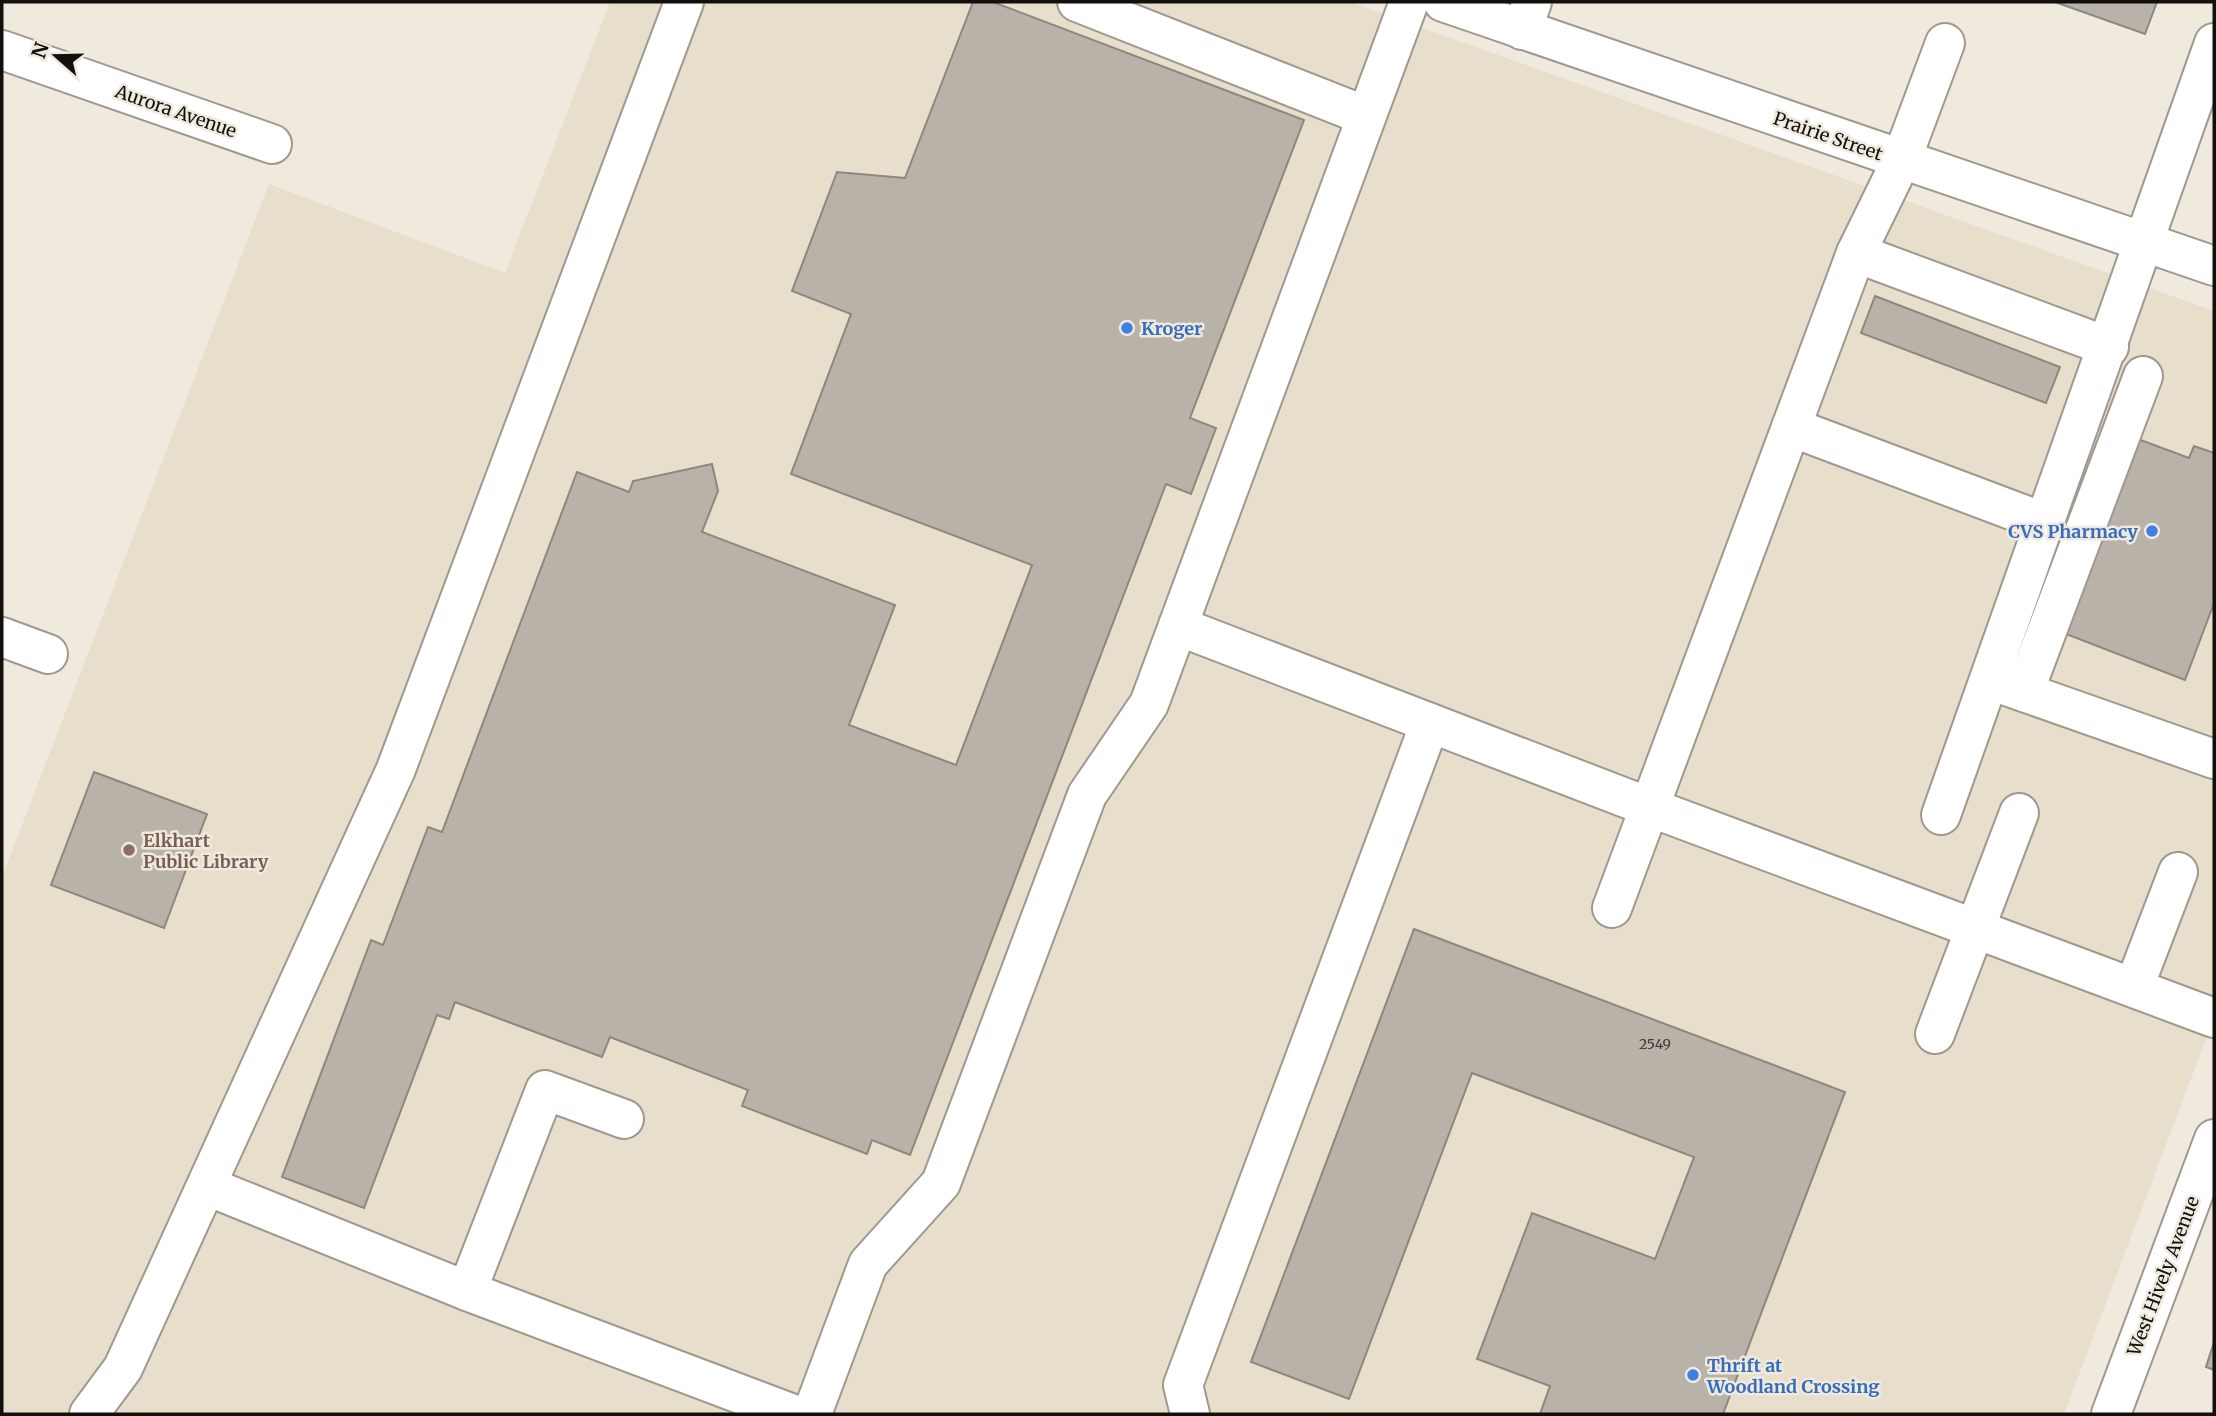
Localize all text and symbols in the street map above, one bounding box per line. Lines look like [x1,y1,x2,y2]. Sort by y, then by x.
north arrow [21,21,91,91]
text: N [26,39,54,61]
street label: Aurora Avenue [112,79,240,142]
street label: Prairie Street [1770,107,1886,165]
place label: Kroger [1141,317,1202,340]
marker: Kroger [1119,320,1135,336]
place label: CVS Pharmacy [2008,520,2138,543]
marker: CVS Pharmacy [2144,523,2160,539]
place label: Elkhart Public Library [143,829,269,873]
marker: Elkhart Public Library [121,842,137,858]
house number: 2549 [1639,1035,1671,1053]
street label: West Hively Avenue [2122,1193,2204,1360]
place label: Thrift at Woodland Crossing [1706,1354,1880,1398]
marker: Thrift at Woodland Crossing [1685,1367,1701,1383]

